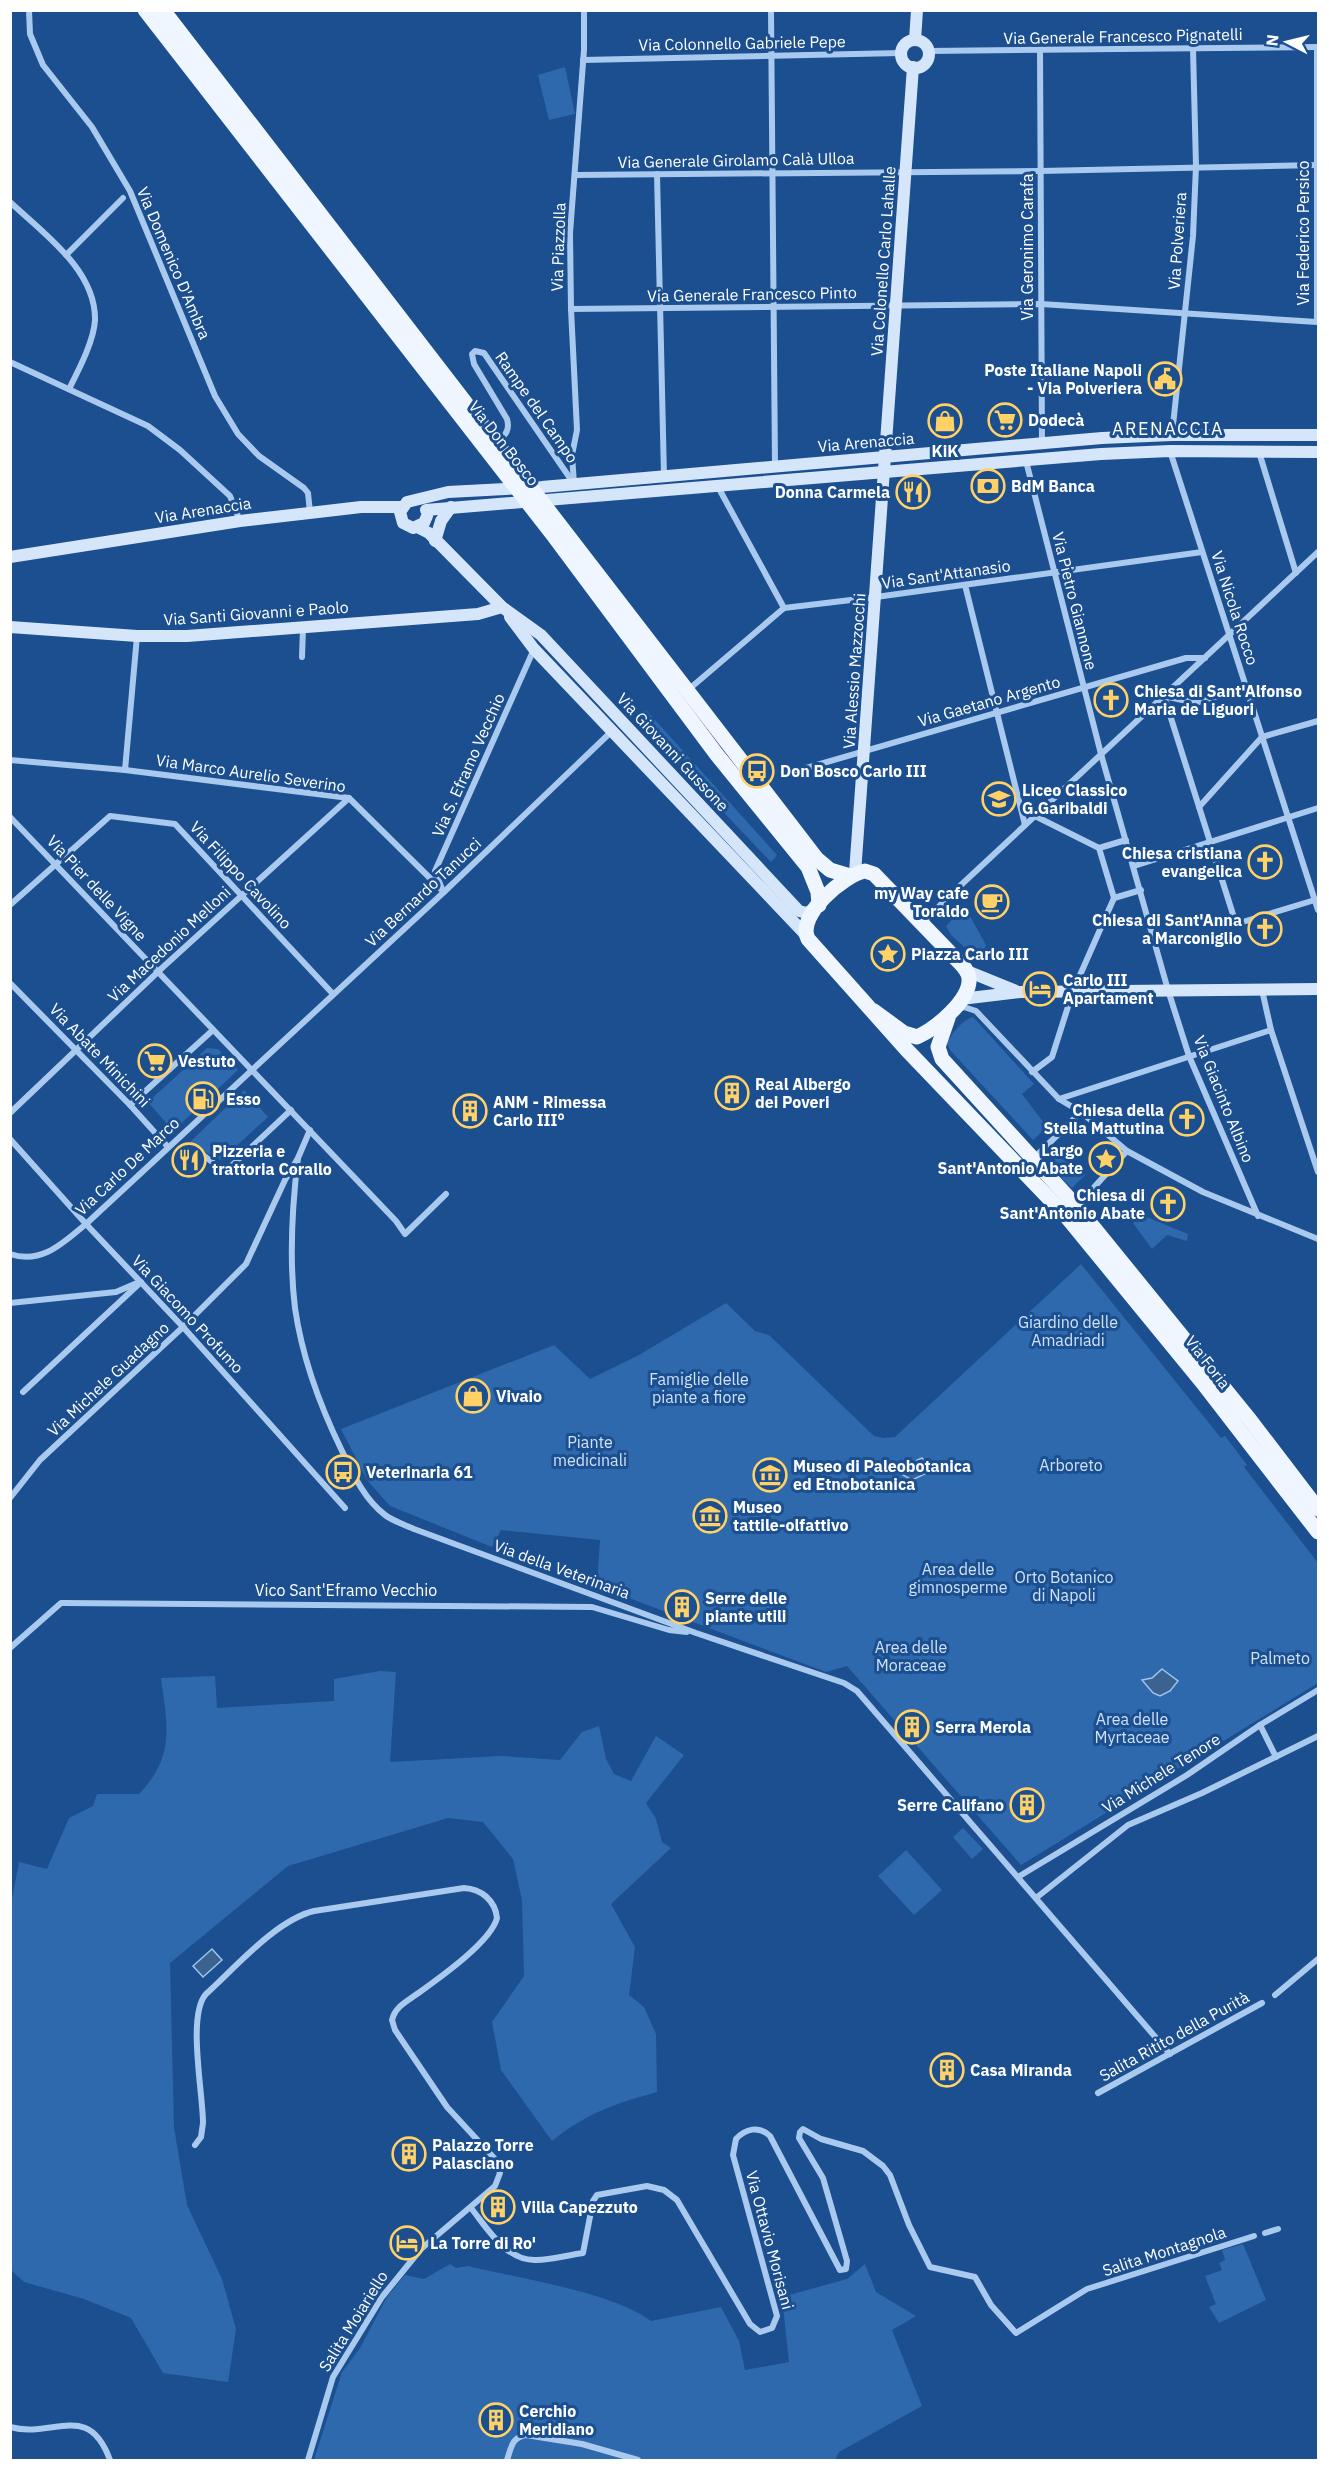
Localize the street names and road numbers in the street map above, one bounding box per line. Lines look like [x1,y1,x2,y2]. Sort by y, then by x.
street label: Via Generale Francesco Pignatelli [1003,24,1243,48]
street label: Via Colonnello Gabriele Pepe [638,31,846,55]
street label: Via Generale Girolamo Calà Ulloa [617,148,855,172]
street label: Via Federico Persico [1293,161,1313,305]
street label: Via Colonello Carlo Lahalle [866,165,900,357]
street label: Via Geronimo Carafa [1017,173,1037,321]
street label: Via Domenico D'Ambra [133,184,215,343]
street label: Via Polveriera [1164,191,1190,291]
street label: Via Piazzolla [546,202,570,292]
street label: Via Generale Francesco Pinto [647,282,857,306]
street label: Rampe del Campo [491,347,583,467]
street label: Via Don Bosco [464,396,544,490]
street label: Via Arenaccia [817,428,916,456]
street label: Via Arenaccia [153,492,253,527]
street label: Via Pietro Giannone [1048,530,1102,672]
street label: Via Nicola Rocco [1207,548,1263,668]
street label: Via Sant'Attanasio [880,555,1012,593]
street label: Via Alessio Mazzocchi [839,593,869,749]
street label: Via Santi Giovanni e Paolo [163,597,349,629]
street label: Via Gaetano Argento [916,671,1062,731]
street label: Via Giovanni Gussone [613,689,733,816]
street label: Via S. Eframo Vecchio [427,690,509,840]
street label: Via Marco Aurelio Severino [155,750,347,796]
street label: Via Filippo Cavolino [186,817,296,933]
street label: Via Pier delle Vigne [43,831,151,945]
street label: Via Bernardo Tanucci [361,833,485,951]
street label: Via Macedonio Melloni [103,882,235,1006]
street label: Via Abate Minichini [45,999,155,1111]
street label: Via Giacinto Albino [1189,1033,1259,1165]
street label: Via Carlo De Marco [71,1113,183,1219]
street label: Via Giacomo Profumo [128,1251,248,1377]
street label: Via Michele Guadagno [43,1317,173,1441]
street label: Via Foria [1181,1331,1235,1393]
street label: Via della Veterinaria [491,1535,633,1603]
street label: Vico Sant'Eframo Vecchio [255,1580,437,1600]
street label: Via Michele Tenore [1098,1729,1224,1817]
street label: Salita Ritito della Purità [1096,1986,1253,2085]
street label: Via Ottavio Morisani [742,2168,798,2312]
street label: Salita Montagnola [1100,2221,1229,2280]
street label: Salita Moiariello [314,2267,392,2375]

